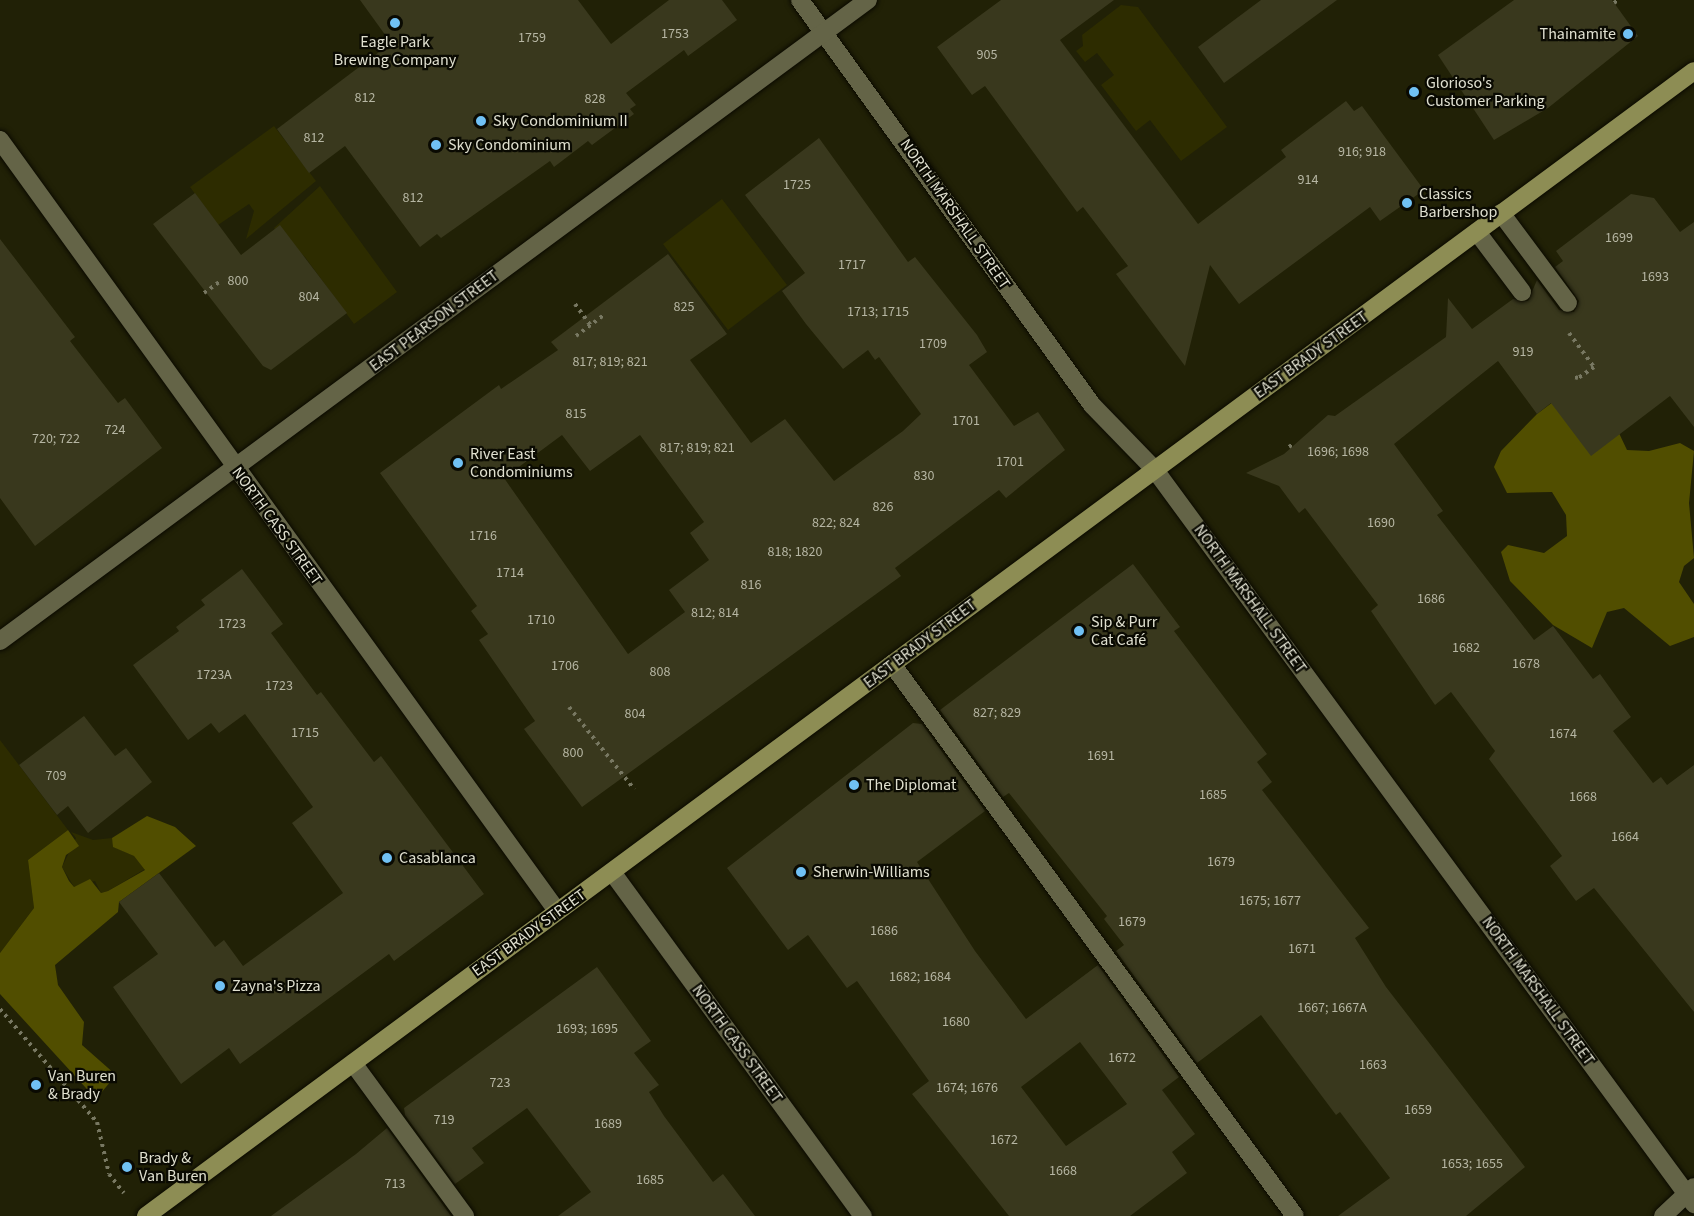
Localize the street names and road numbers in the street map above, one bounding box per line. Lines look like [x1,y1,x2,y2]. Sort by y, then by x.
street label: NORTH MARSHALL STREET [896,135,1014,293]
street label: EAST PEARSON STREET [366,266,502,376]
street label: EAST BRADY STREET [1250,307,1372,403]
street label: NORTH CASS STREET [228,463,326,589]
street label: NORTH MARSHALL STREET [1190,521,1310,677]
street label: EAST BRADY STREET [860,595,980,693]
street label: EAST BRADY STREET [468,885,590,981]
street label: NORTH MARSHALL STREET [1478,913,1598,1069]
street label: NORTH CASS STREET [688,981,786,1107]

